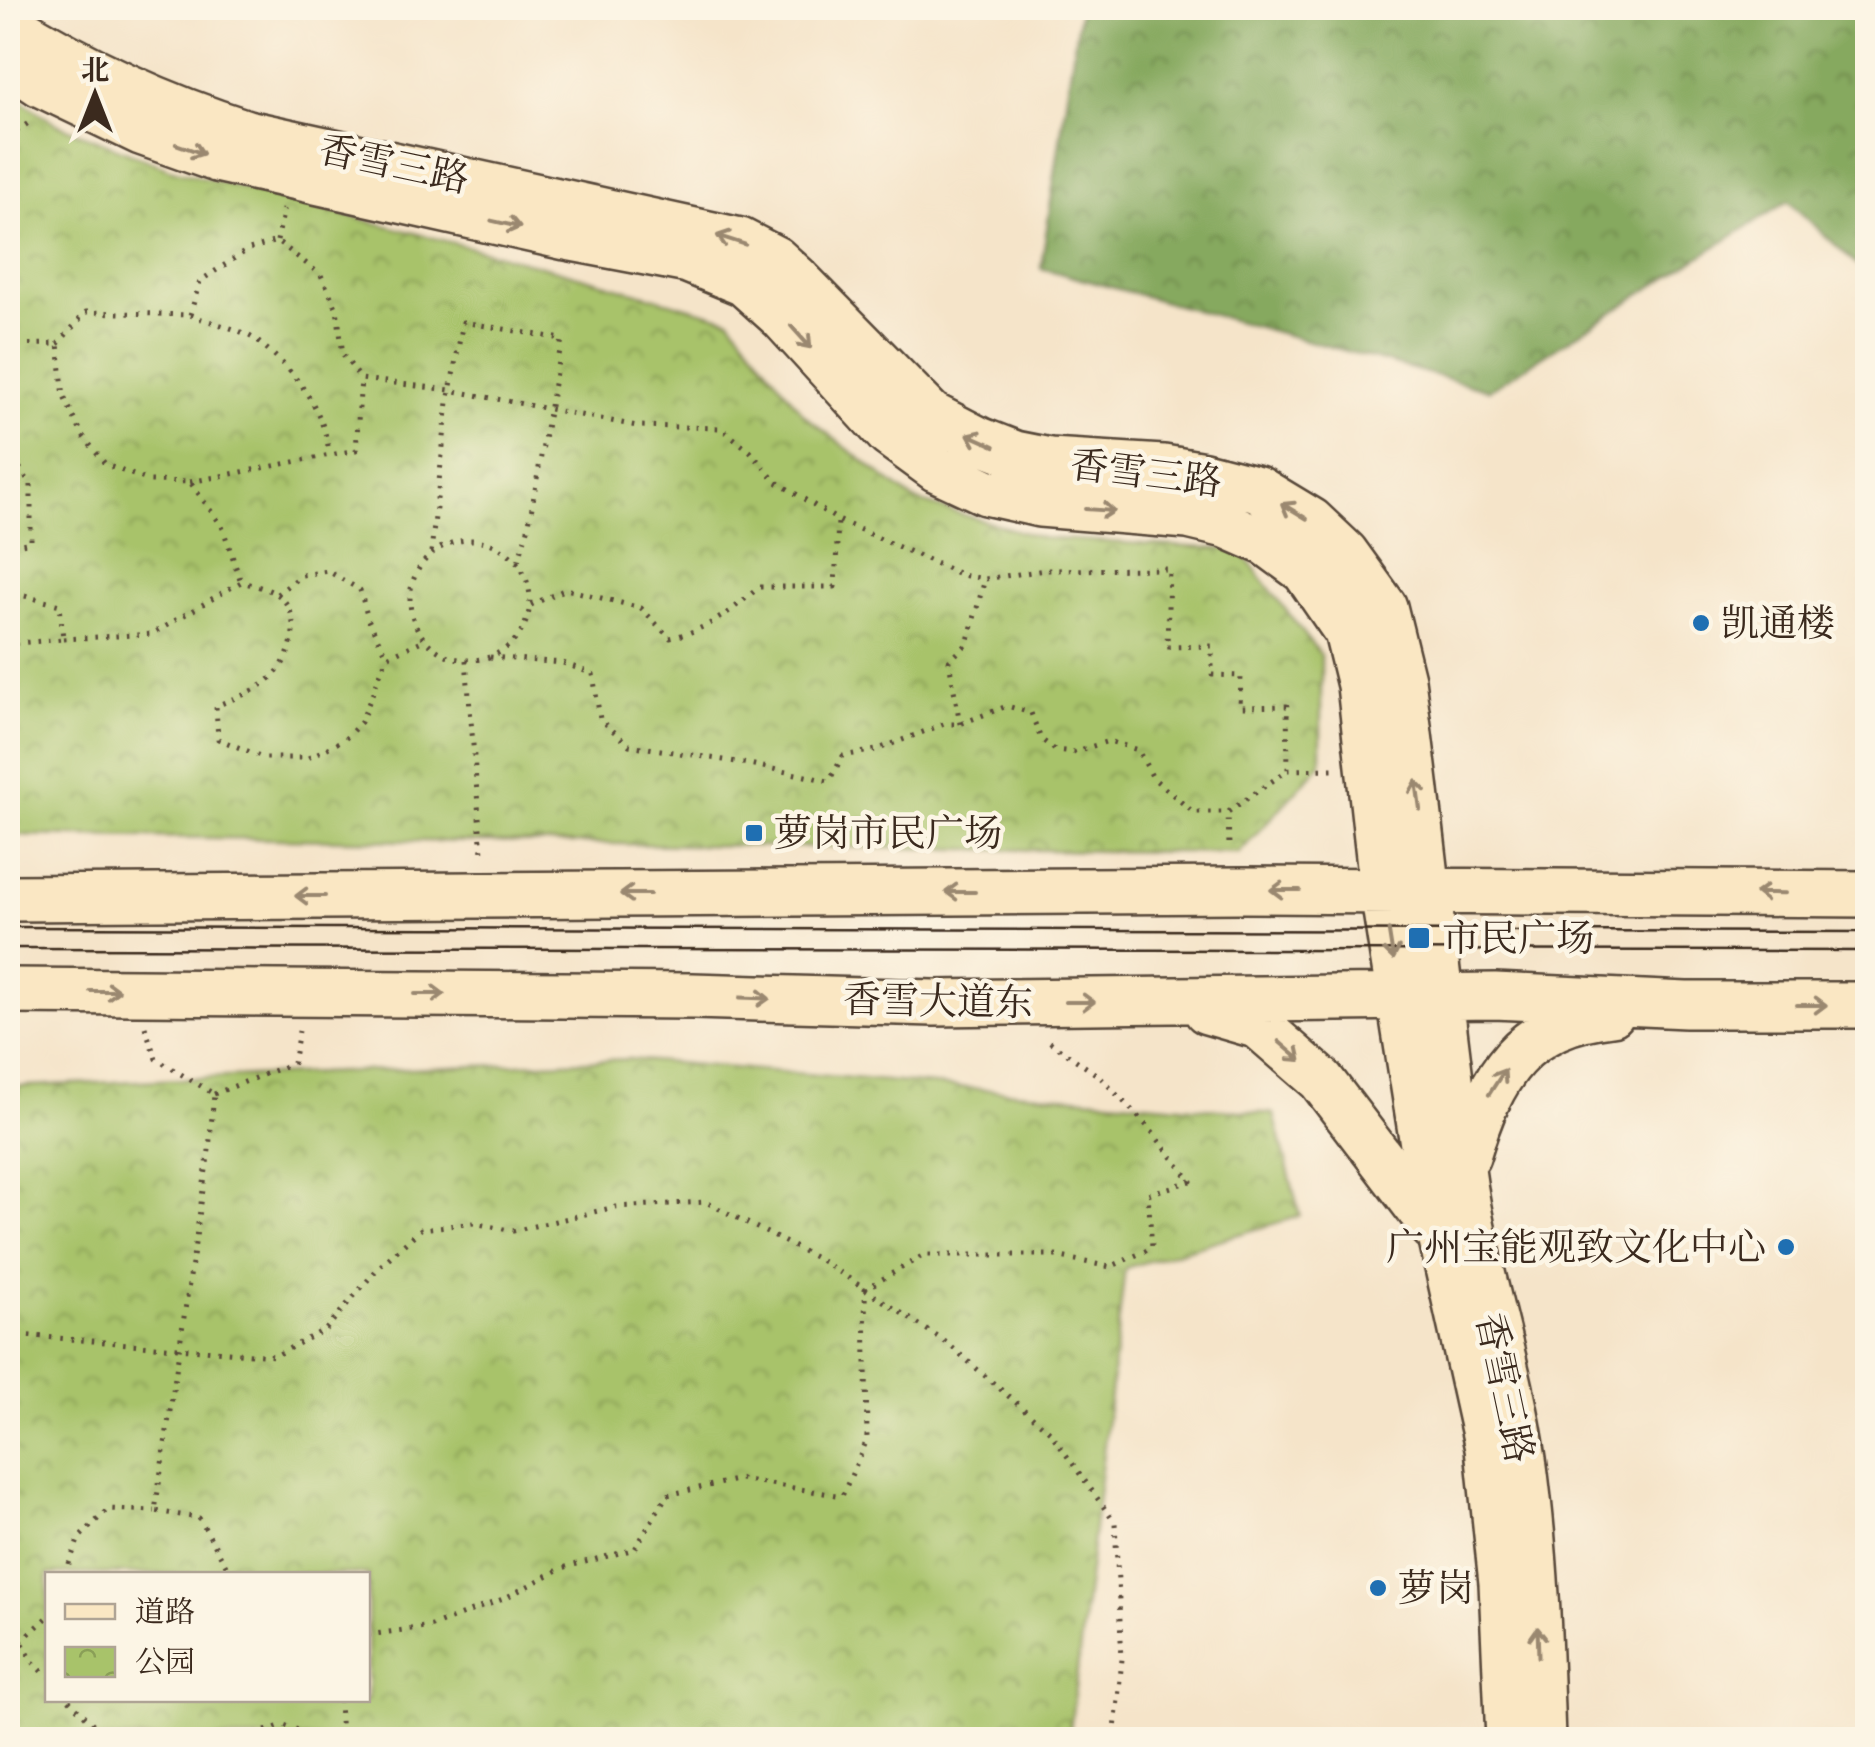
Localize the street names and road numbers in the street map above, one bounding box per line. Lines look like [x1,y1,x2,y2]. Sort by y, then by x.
street label: 香雪三路 [315,124,474,203]
street label: 香雪三路 [1068,439,1224,506]
street label: 香雪大道东 [843,974,1033,1027]
street label: 香雪三路 [1466,1308,1545,1467]

